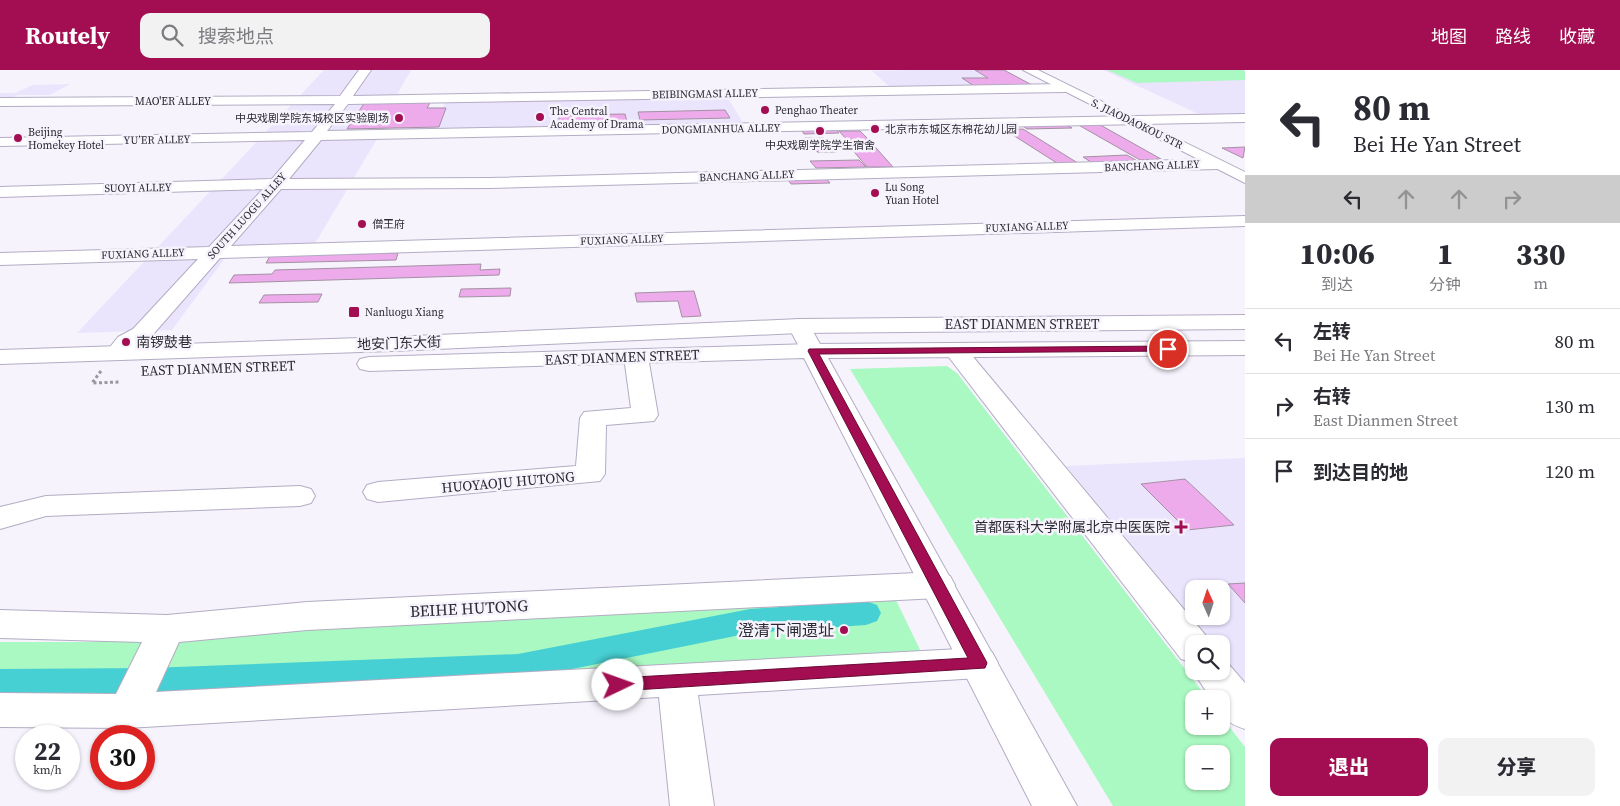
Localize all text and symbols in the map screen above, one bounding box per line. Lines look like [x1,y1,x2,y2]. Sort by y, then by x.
search box [140,13,490,58]
text: Routely [25,19,110,52]
icon: search [158,21,186,49]
text: 搜索地点 [198,23,274,49]
text: 地图 [1431,24,1467,49]
text: 路线 [1495,24,1531,49]
text: 收藏 [1559,24,1595,49]
text: 80 m [1353,84,1430,132]
street label: BEIBINGMASI ALLEY [652,86,758,102]
icon: left [1270,90,1335,155]
street label: MAO'ER ALLEY [135,94,211,109]
street label: S. JIAODAOKOU STR [1089,95,1185,153]
place label: Penghao Theater [775,103,858,118]
place label: The Central Academy of Drama [550,104,644,132]
marker: Penghao Theater [759,104,771,116]
place label: 中央戏剧学院东城校区实验剧场 [235,111,389,126]
marker: The Central Academy of Drama [534,111,546,123]
marker: 中央戏剧学院东城校区实验剧场 [393,112,405,124]
street label: DONGMIANHUA ALLEY [661,120,781,138]
place label: 北京市东城区东棉花幼儿园 [885,122,1017,137]
marker: 北京市东城区东棉花幼儿园 [869,123,881,135]
place label: Beijing Homekey Hotel [28,125,104,153]
marker: 中央戏剧学院学生宿舍 [814,125,826,137]
text: Bei He Yan Street [1353,129,1521,159]
marker: Beijing Homekey Hotel [12,132,24,144]
street label: YU’ER ALLEY [123,132,191,148]
place label: 中央戏剧学院学生宿舍 [765,138,875,153]
street label: BANCHANG ALLEY [1104,157,1200,175]
street label: BANCHANG ALLEY [699,167,795,185]
street label: SOUTH LUOGU ALLEY [204,169,290,263]
street label: SUOYI ALLEY [104,180,172,196]
place label: Lu Song Yuan Hotel [885,180,939,208]
icon: left [1339,185,1367,213]
icon: ahead [1392,185,1420,213]
icon: ahead [1445,185,1473,213]
icon: right [1498,185,1526,213]
marker: Lu Song Yuan Hotel [869,187,881,199]
place label: 僧王府 [372,217,405,232]
marker: 僧王府 [356,218,368,230]
street label: FUXIANG ALLEY [985,218,1069,236]
street label: FUXIANG ALLEY [580,231,664,249]
text: 10:06 [1300,233,1375,274]
text: 1 [1437,233,1454,274]
text: 330 [1516,234,1565,275]
street label: FUXIANG ALLEY [101,245,185,263]
text: m [1533,272,1548,294]
text: 到达 [1321,273,1353,295]
text: 分钟 [1429,273,1461,295]
marker: Nanluogu Xiang [347,305,361,319]
place label: Nanluogu Xiang [365,305,444,320]
street label: EAST DIANMEN STREET [945,314,1100,334]
text: 左转 [1313,318,1351,344]
icon: left [1270,327,1298,355]
pin [1147,328,1189,370]
text: 80 m [1554,328,1595,354]
place label: 南锣鼓巷 [136,332,192,352]
street label: 地安门东大街 [357,332,441,354]
icon: arrive [1154,335,1182,363]
marker: 南锣鼓巷 [120,336,132,348]
street label: EAST DIANMEN STREET [544,344,700,370]
text: Bei He Yan Street [1313,344,1435,366]
street label: EAST DIANMEN STREET [140,355,296,381]
text: 右转 [1313,383,1351,409]
icon: right [1270,392,1298,420]
text: 130 m [1545,393,1595,419]
text: East Dianmen Street [1313,409,1458,431]
icon: arrive [1270,457,1298,485]
text: 120 m [1545,458,1595,484]
text: 到达目的地 [1313,459,1408,485]
street label: HUOYAOJU HUTONG [441,466,576,498]
place label: 首都医科大学附属北京中医医院 [974,517,1170,537]
marker: 首都医科大学附属北京中医医院 [1174,520,1188,534]
north arrow [1185,580,1230,625]
map controls [1185,580,1230,790]
street label: BEIHE HUTONG [409,594,529,622]
place label: 澄清下闸遗址 [738,619,834,641]
marker: 澄清下闸遗址 [838,624,850,636]
button: search [1185,635,1230,680]
position arrow [591,658,643,710]
button: + [1185,690,1230,735]
speed limit sign: 30 [90,725,155,790]
text: 22 [34,734,61,768]
button: 退出 [1270,738,1428,796]
button: 分享 [1438,738,1595,796]
button: − [1185,745,1230,790]
text: km/h [33,762,62,778]

